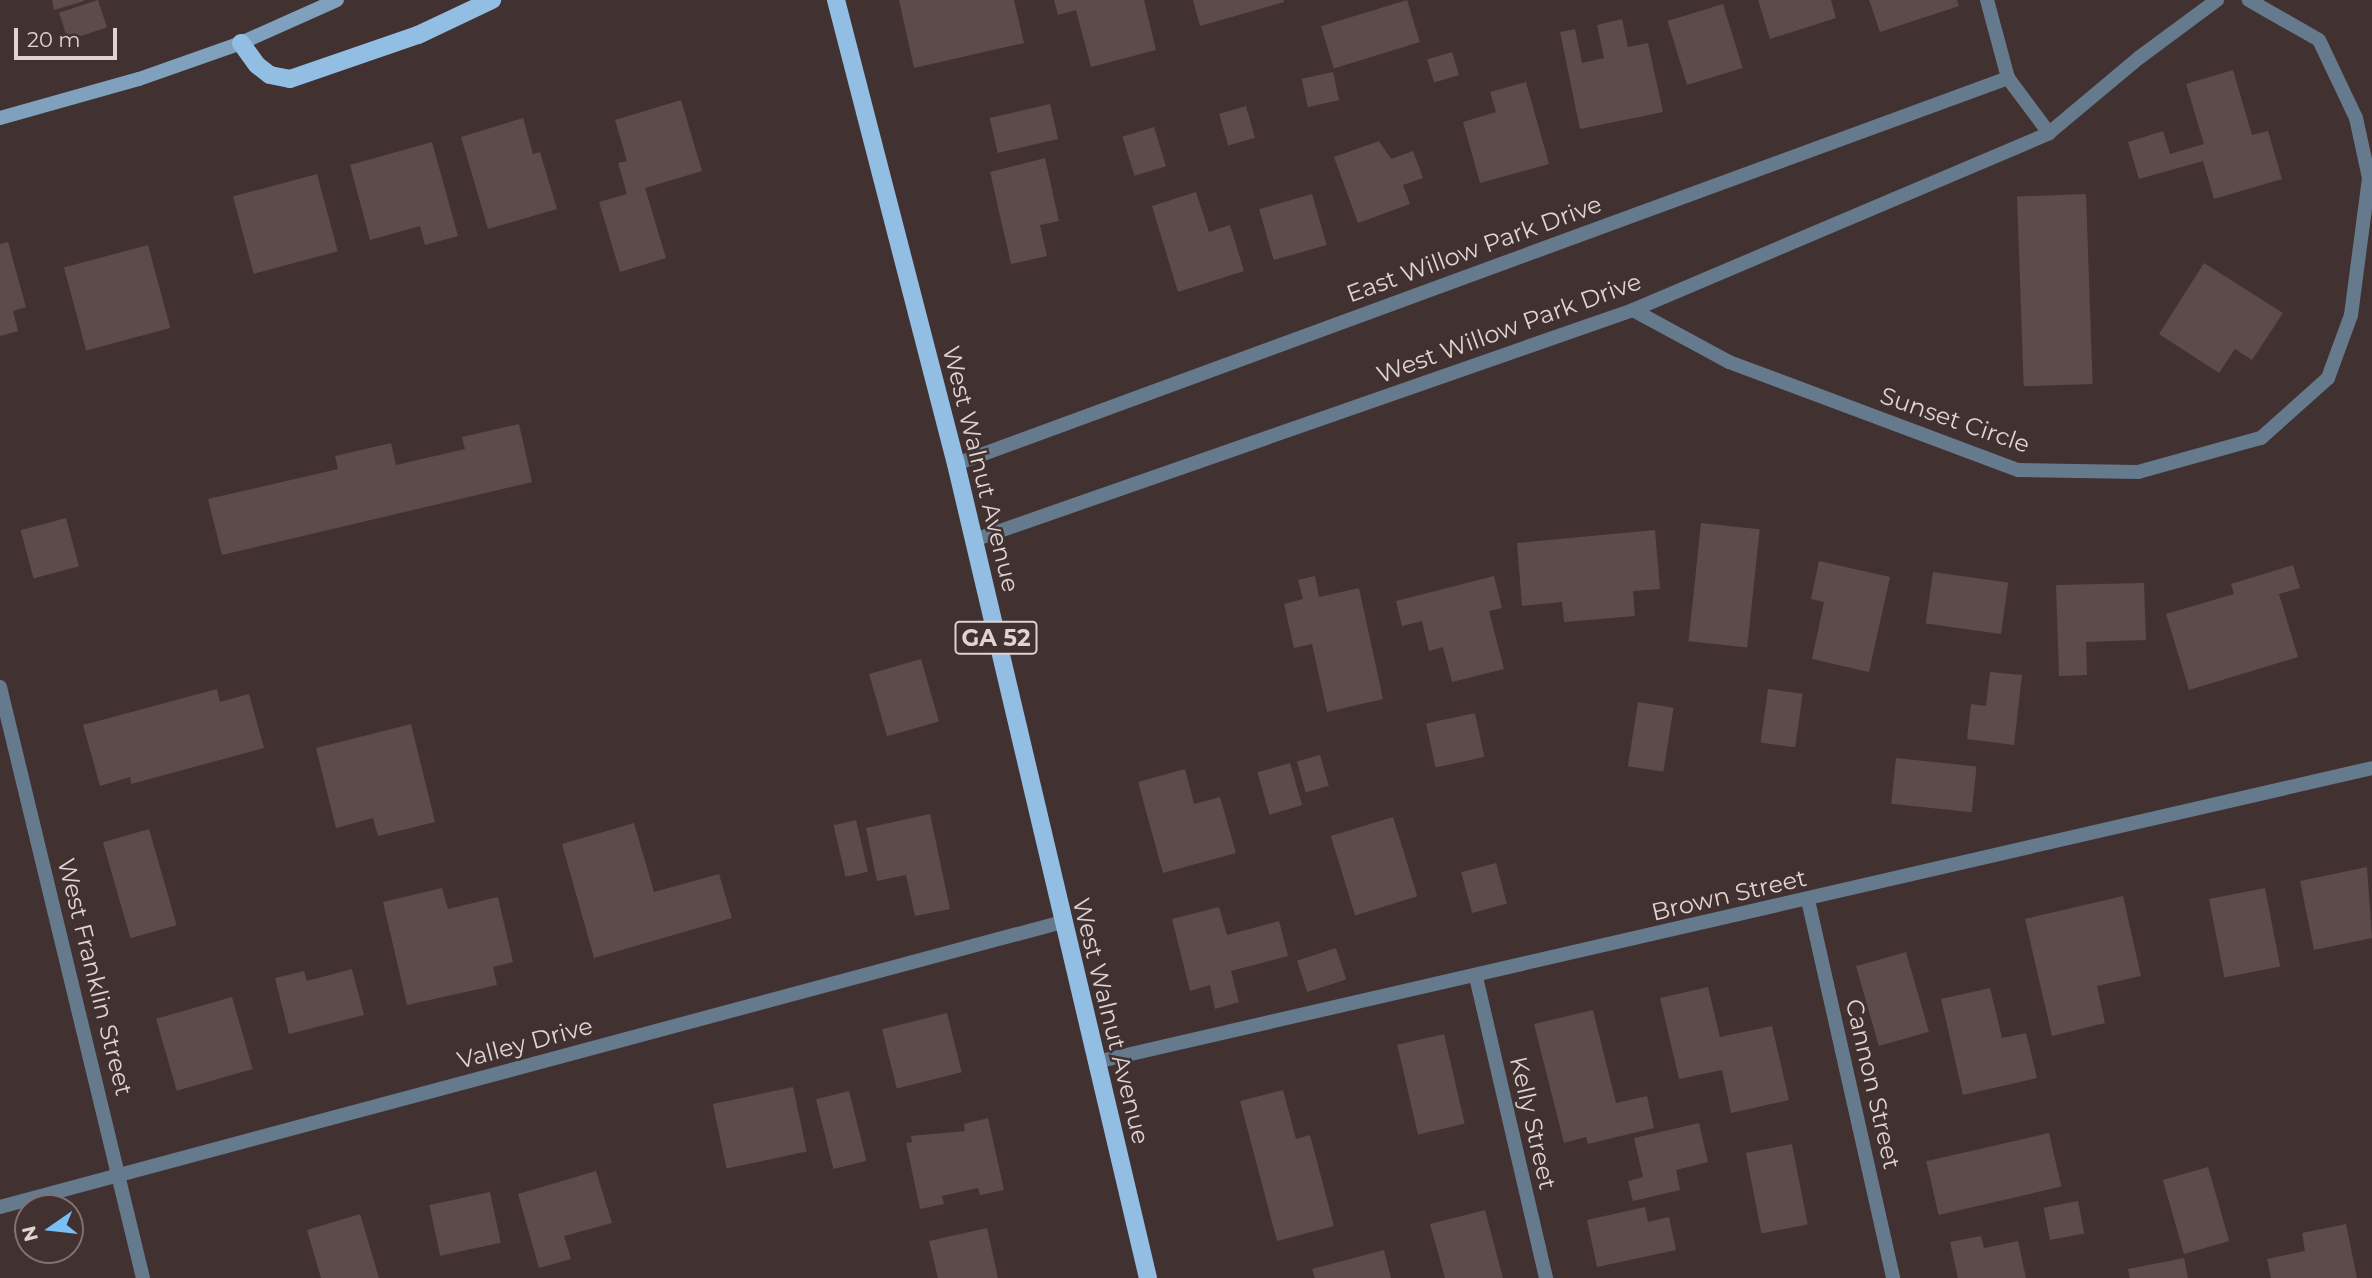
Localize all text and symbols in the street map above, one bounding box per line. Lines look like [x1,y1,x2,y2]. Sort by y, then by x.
scale bar [18,14,121,58]
text: 20 m [27,27,81,52]
street label: East Willow Park Drive [1342,189,1606,309]
street label: West Willow Park Drive [1373,267,1645,389]
street label: West Walnut Avenue [936,343,1026,595]
street label: Sunset Circle [1876,381,2034,459]
road number: GA 52 [954,618,1038,658]
street label: West Franklin Street [52,855,138,1099]
street label: Brown Street [1649,863,1809,927]
street label: West Walnut Avenue [1066,895,1156,1147]
street label: Cannon Street [1839,996,1907,1172]
street label: Valley Drive [454,1011,596,1075]
street label: Kelly Street [1504,1054,1562,1192]
north arrow [14,1194,84,1264]
text: N [17,1223,43,1244]

